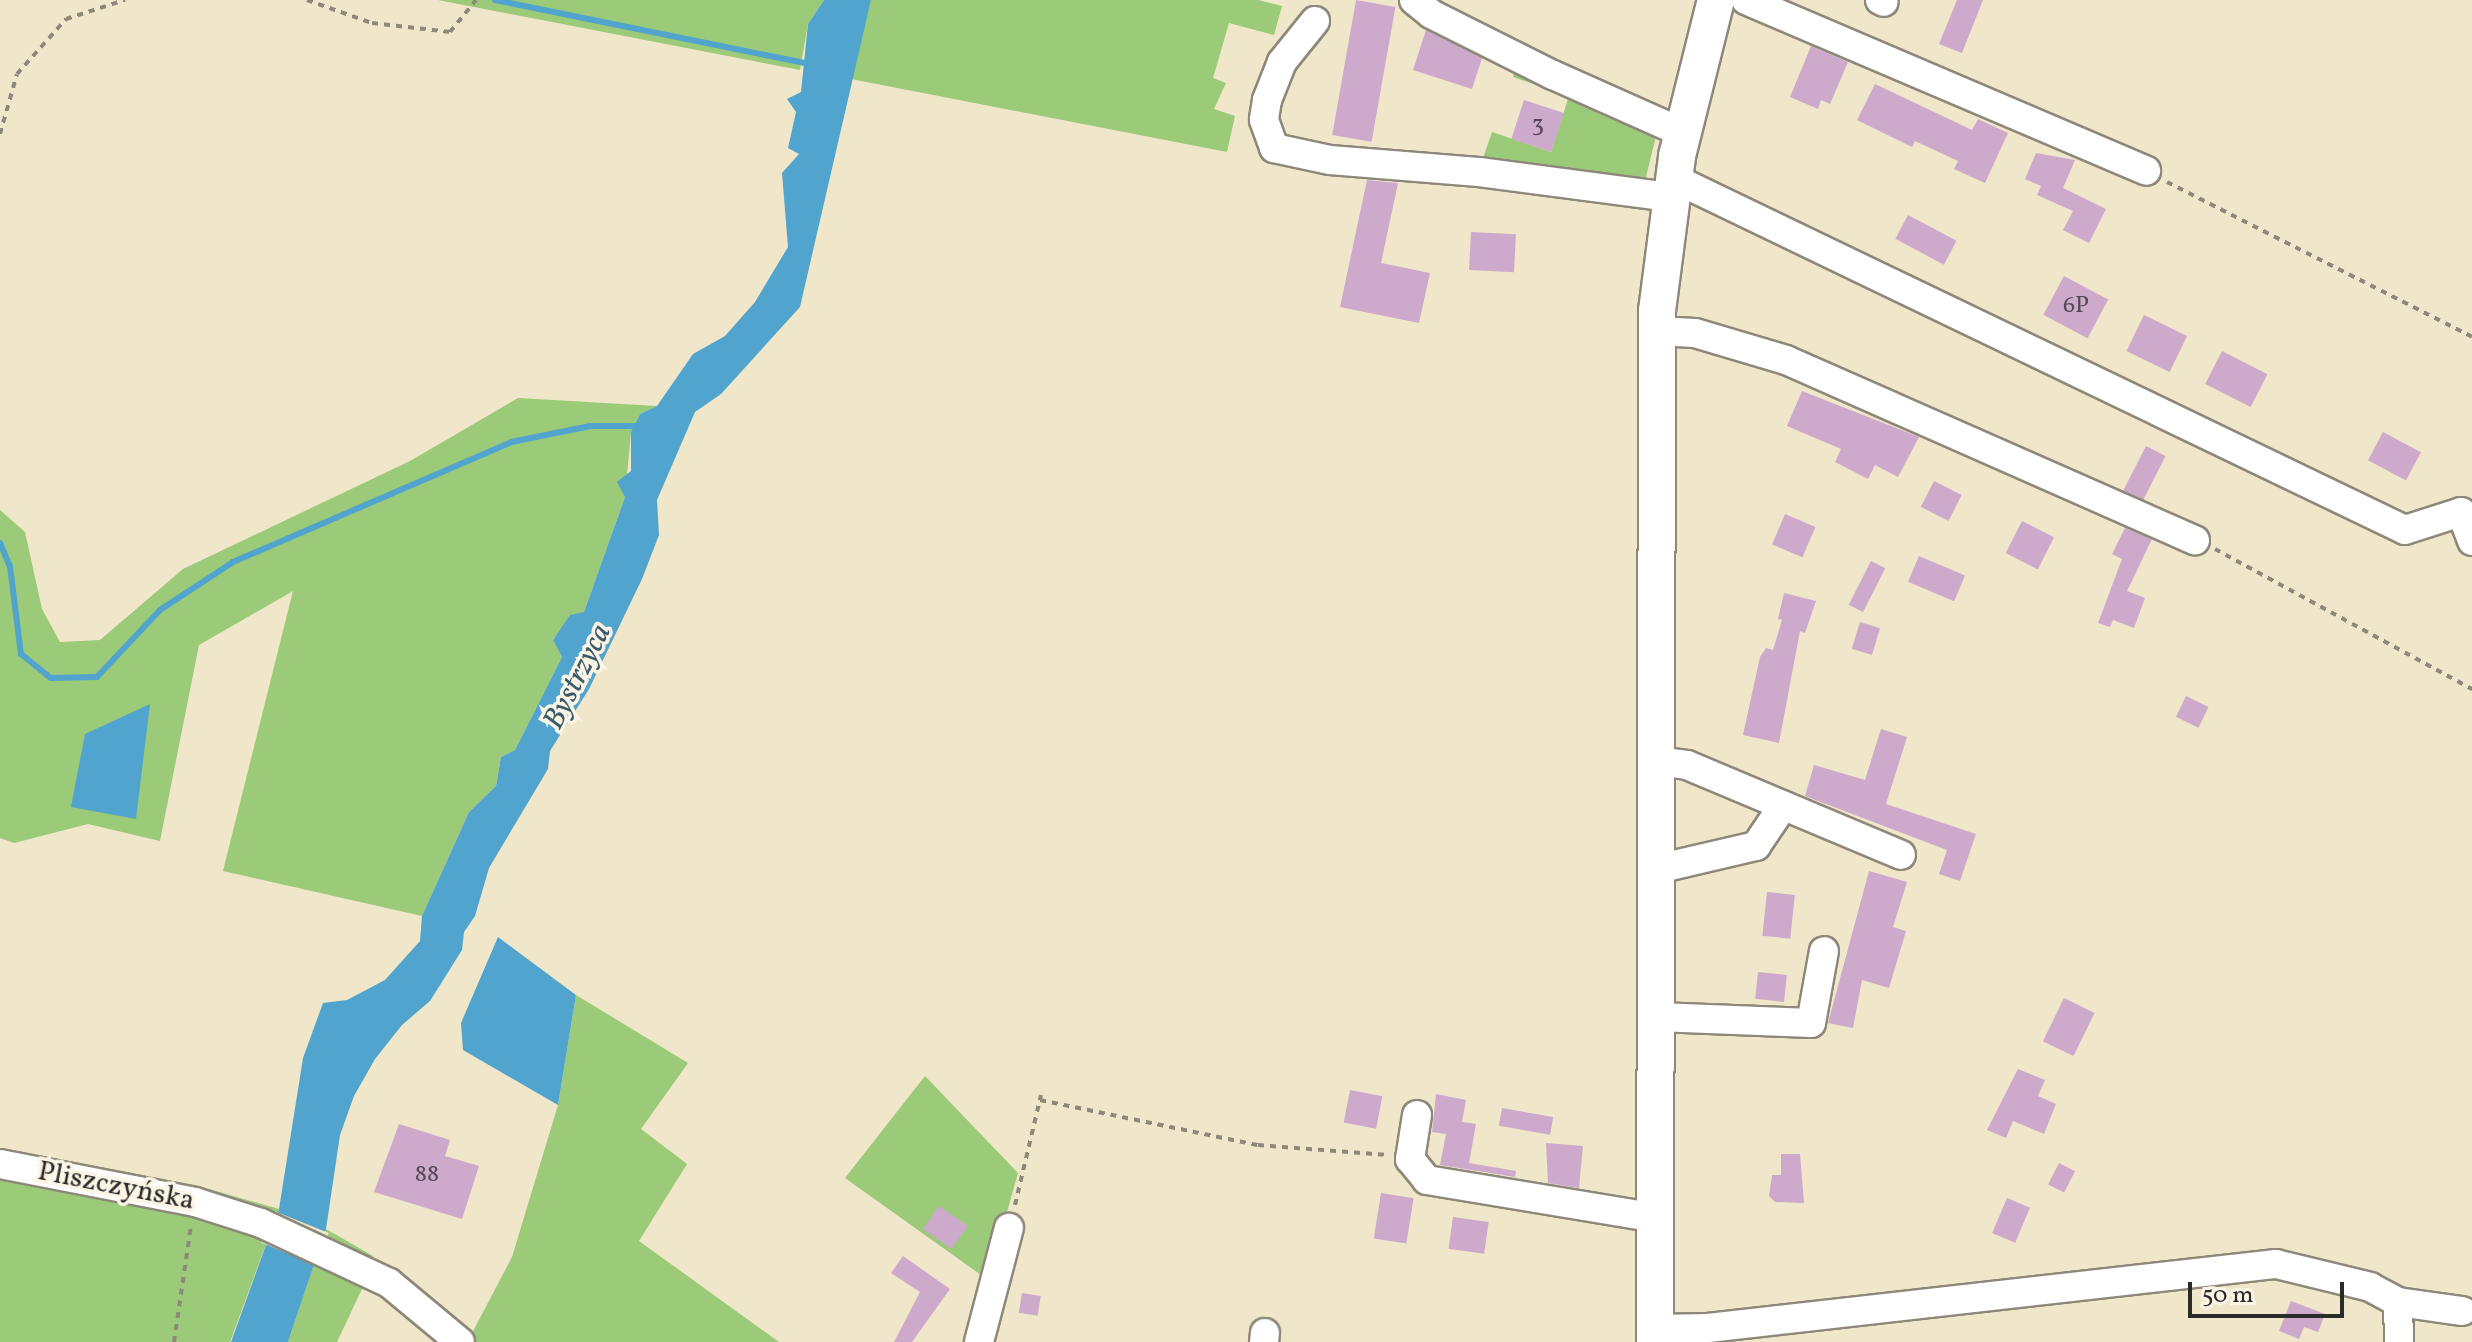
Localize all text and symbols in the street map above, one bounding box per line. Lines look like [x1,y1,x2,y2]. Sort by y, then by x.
house number: 3 [1532,112,1544,140]
house number: 6P [2063,293,2089,321]
water label: Bystrzyca [536,618,620,736]
street label: Pliszczyńska [35,1155,197,1219]
house number: 88 [415,1162,439,1190]
scale bar [2192,1266,2348,1316]
text: 50 m [2202,1279,2254,1313]

